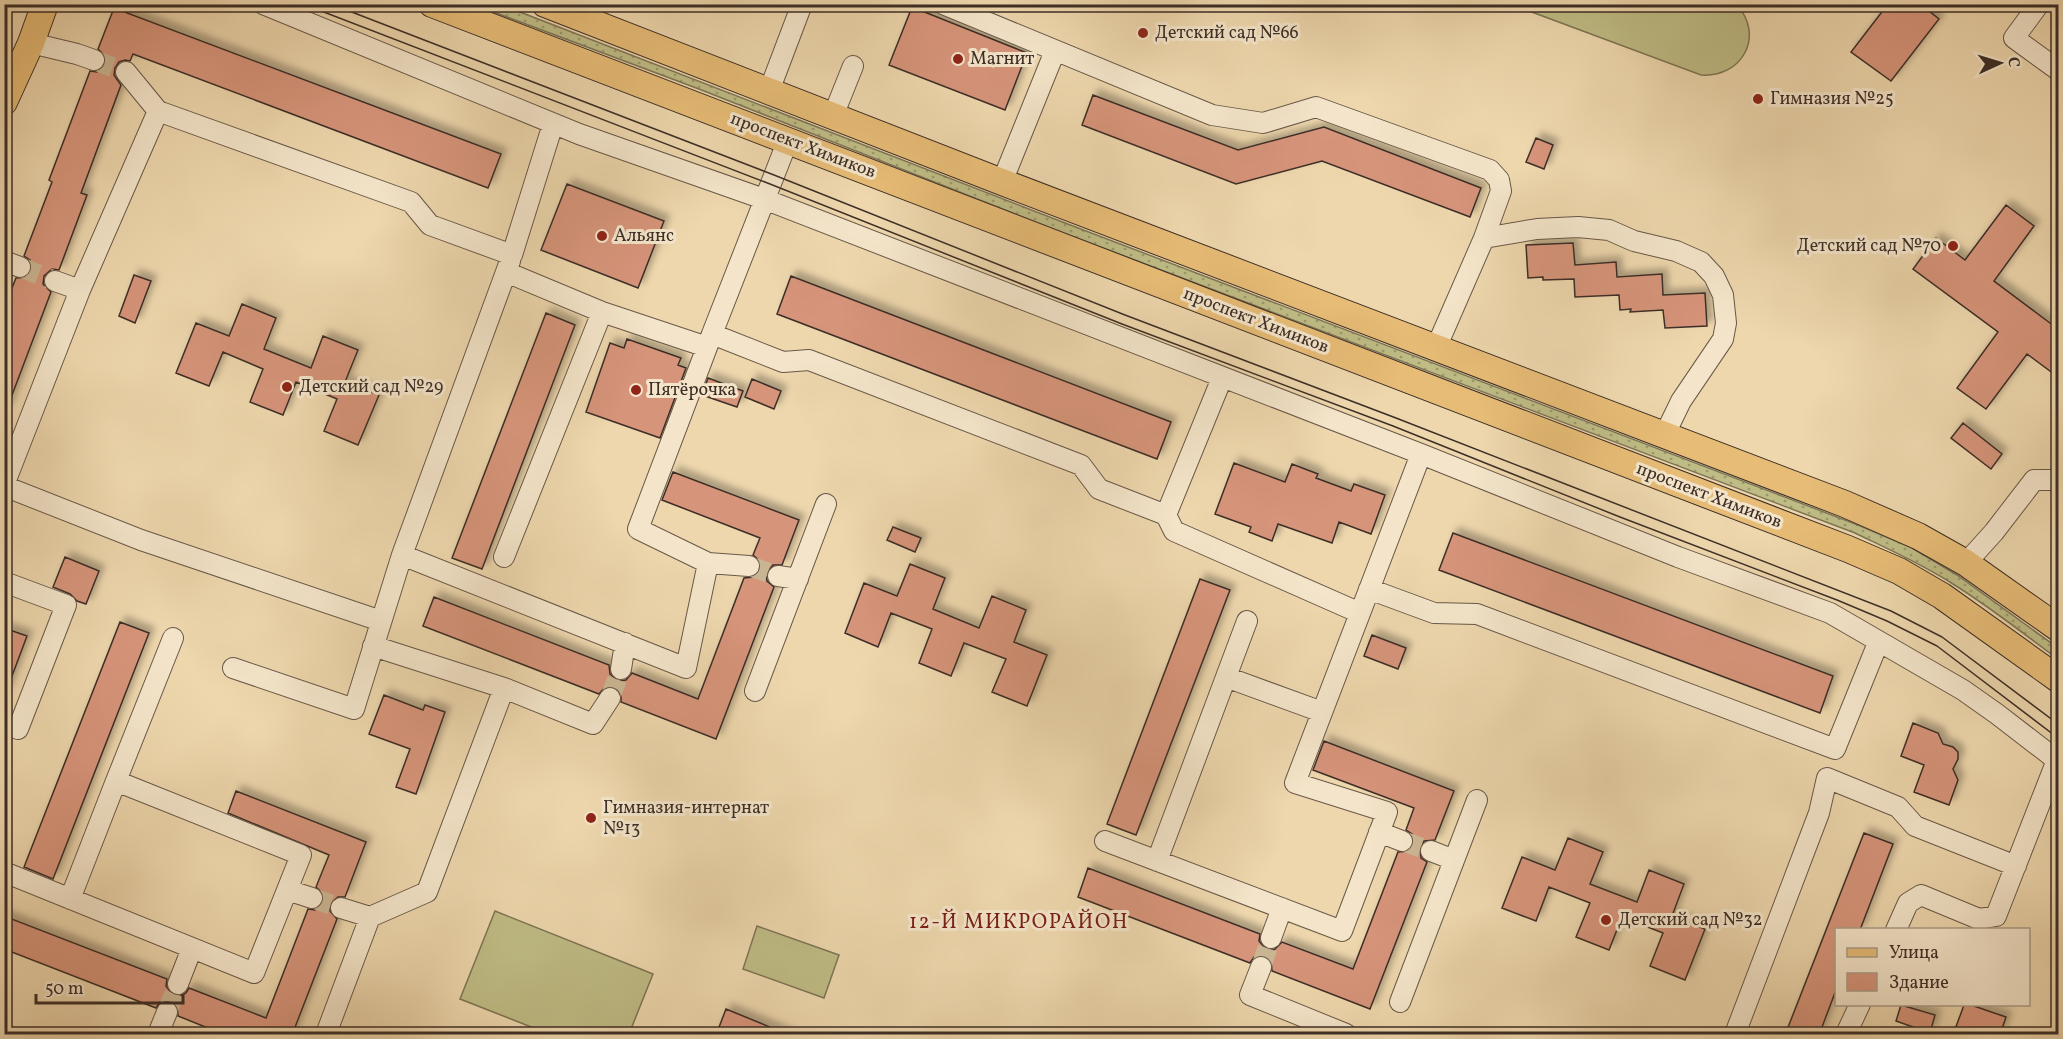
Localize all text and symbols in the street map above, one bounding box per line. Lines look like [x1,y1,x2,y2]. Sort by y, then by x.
place label: Детский сад №66 [1155,21,1299,46]
marker: Детский сад №66 [1136,26,1150,40]
north arrow [1970,33,2030,93]
place label: Магнит [970,47,1034,72]
marker: Магнит [951,52,965,66]
text: С [2002,56,2024,68]
place label: Гимназия №25 [1770,87,1894,112]
marker: Гимназия №25 [1751,92,1765,106]
street label: проспект Химиков [727,107,879,185]
place label: Альянс [614,224,674,249]
marker: Альянс [595,229,609,243]
place label: Детский сад №70 [1797,234,1941,259]
marker: Детский сад №70 [1946,239,1960,253]
street label: проспект Химиков [1180,282,1332,360]
place label: Детский сад №29 [299,375,443,400]
place label: Пятёрочка [648,378,736,403]
marker: Детский сад №29 [280,380,294,394]
marker: Пятёрочка [629,383,643,397]
street label: проспект Химиков [1633,457,1785,535]
place label: Гимназия-интернат №13 [603,796,769,842]
marker: Гимназия-интернат №13 [584,811,598,825]
district label: 12-Й МИКРОРАЙОН [909,908,1129,937]
place label: Детский сад №32 [1618,908,1762,933]
marker: Детский сад №32 [1599,913,1613,927]
legend [1835,928,2030,1006]
text: Улица [1889,941,1939,966]
scale bar [36,967,183,1005]
text: Здание [1889,971,1949,996]
text: 50 m [45,977,84,1002]

